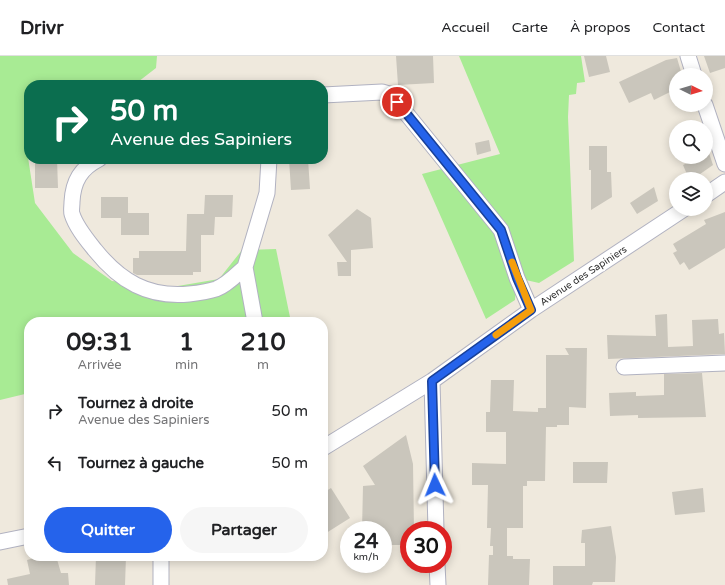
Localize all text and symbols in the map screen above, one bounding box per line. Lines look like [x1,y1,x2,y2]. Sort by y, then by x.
text: Drivr [20,17,63,39]
text: Accueil [441,19,490,36]
text: Carte [512,19,548,36]
text: À propos [570,19,631,36]
text: Contact [653,19,705,36]
north arrow [669,68,713,112]
map controls [669,68,713,216]
pin [380,85,414,119]
icon: arrive [386,91,408,113]
text: 50 m [110,94,178,128]
icon: right [44,96,96,148]
button: search [669,120,713,164]
text: Avenue des Sapiniers [110,128,292,150]
button: layers [669,172,713,216]
street label: Avenue des Sapiniers [538,243,629,308]
text: 09:31 [66,328,133,357]
text: 1 [179,328,194,357]
text: 210 [240,328,286,357]
text: Arrivée [77,357,122,373]
text: min [175,357,198,373]
text: m [257,357,269,373]
text: Tournez à droite [78,394,193,412]
icon: right [44,400,66,422]
text: 50 m [271,402,308,420]
text: Avenue des Sapiniers [78,412,210,428]
icon: left [44,452,66,474]
text: Tournez à gauche [78,454,204,472]
text: 50 m [271,454,308,472]
position arrow [414,464,456,506]
button: Quitter [44,507,172,553]
button: Partager [180,507,308,553]
speed limit sign: 30 [400,521,452,573]
text: 24 [353,530,379,554]
text: km/h [353,551,379,563]

